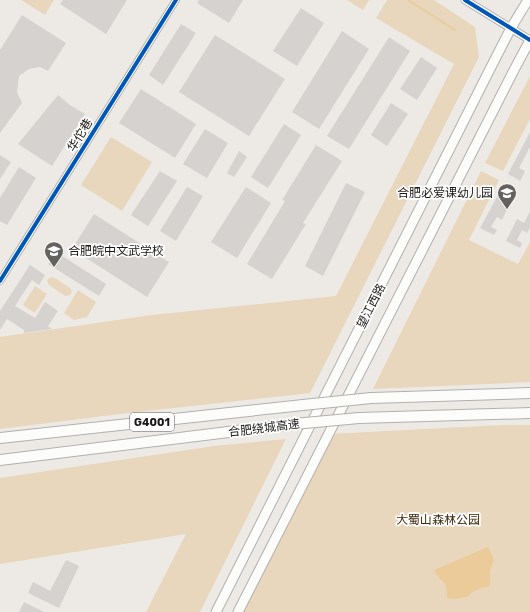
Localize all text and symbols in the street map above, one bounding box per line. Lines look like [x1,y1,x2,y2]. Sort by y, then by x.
street label: 华佗巷 [65,116,95,154]
school or university icon: 合肥必爱课幼儿园 [496,182,518,210]
place label: 合肥必爱课幼儿园 [397,186,493,200]
school or university icon: 合肥皖中文武学校 [43,240,65,268]
place label: 合肥皖中文武学校 [68,244,164,258]
street label: 望江西路 [354,281,388,331]
road number: G4001 [130,413,174,431]
street label: 合肥绕城高速 [227,417,301,439]
park label: 大蜀山森林公园 [396,513,480,527]

